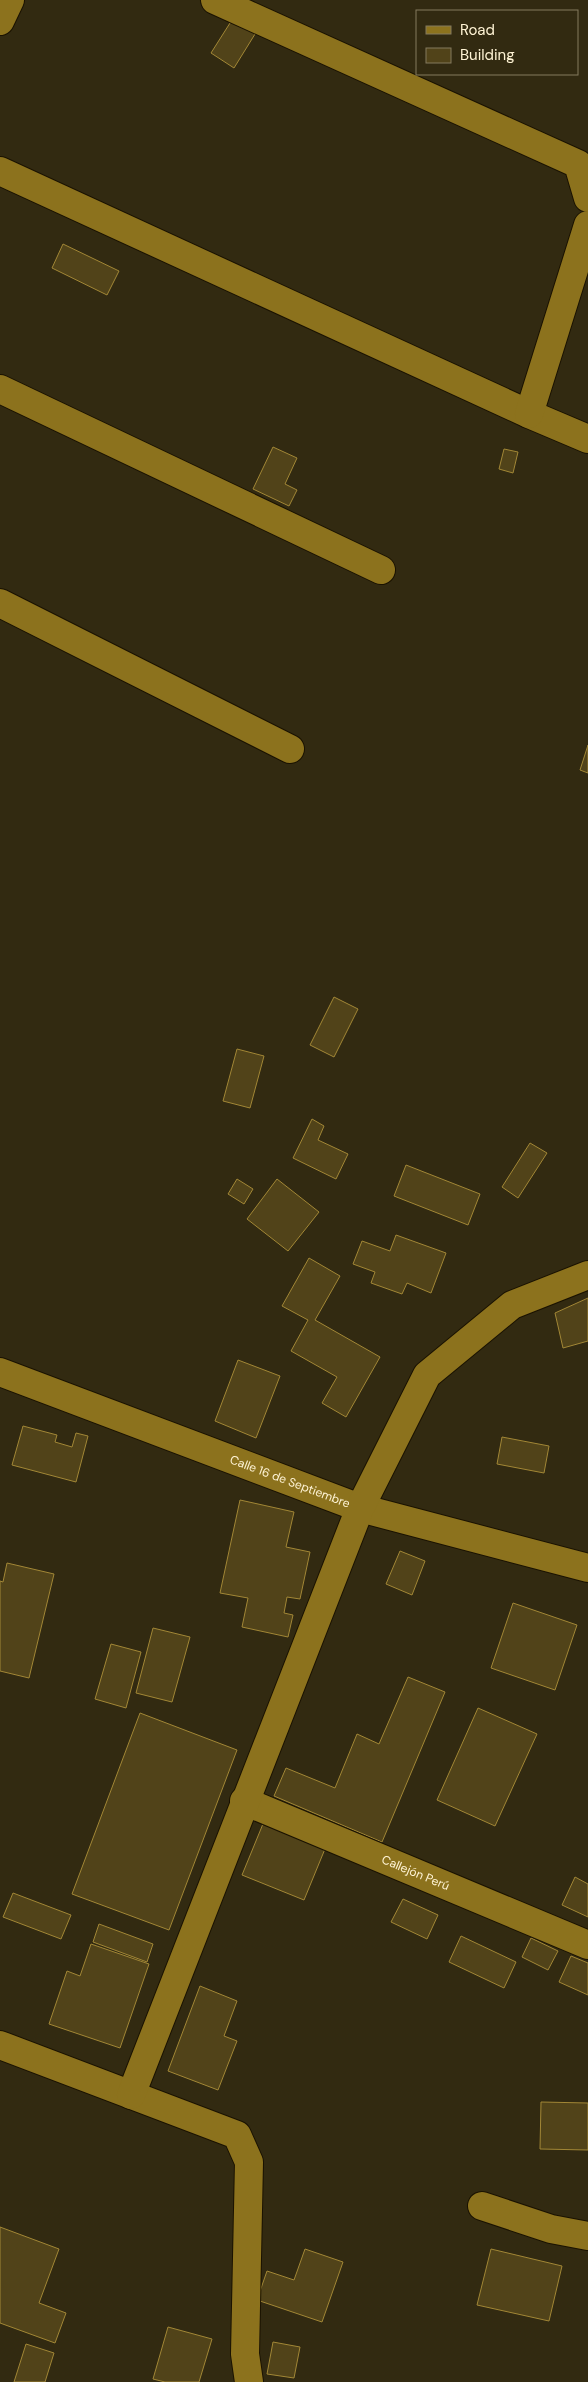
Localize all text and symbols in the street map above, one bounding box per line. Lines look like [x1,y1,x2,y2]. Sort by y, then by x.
legend [416,10,578,75]
text: Road [460,20,495,40]
text: Building [460,45,515,65]
street label: Calle 16 de Septiembre [228,1452,353,1512]
street label: Callejón Perú [379,1851,452,1894]

